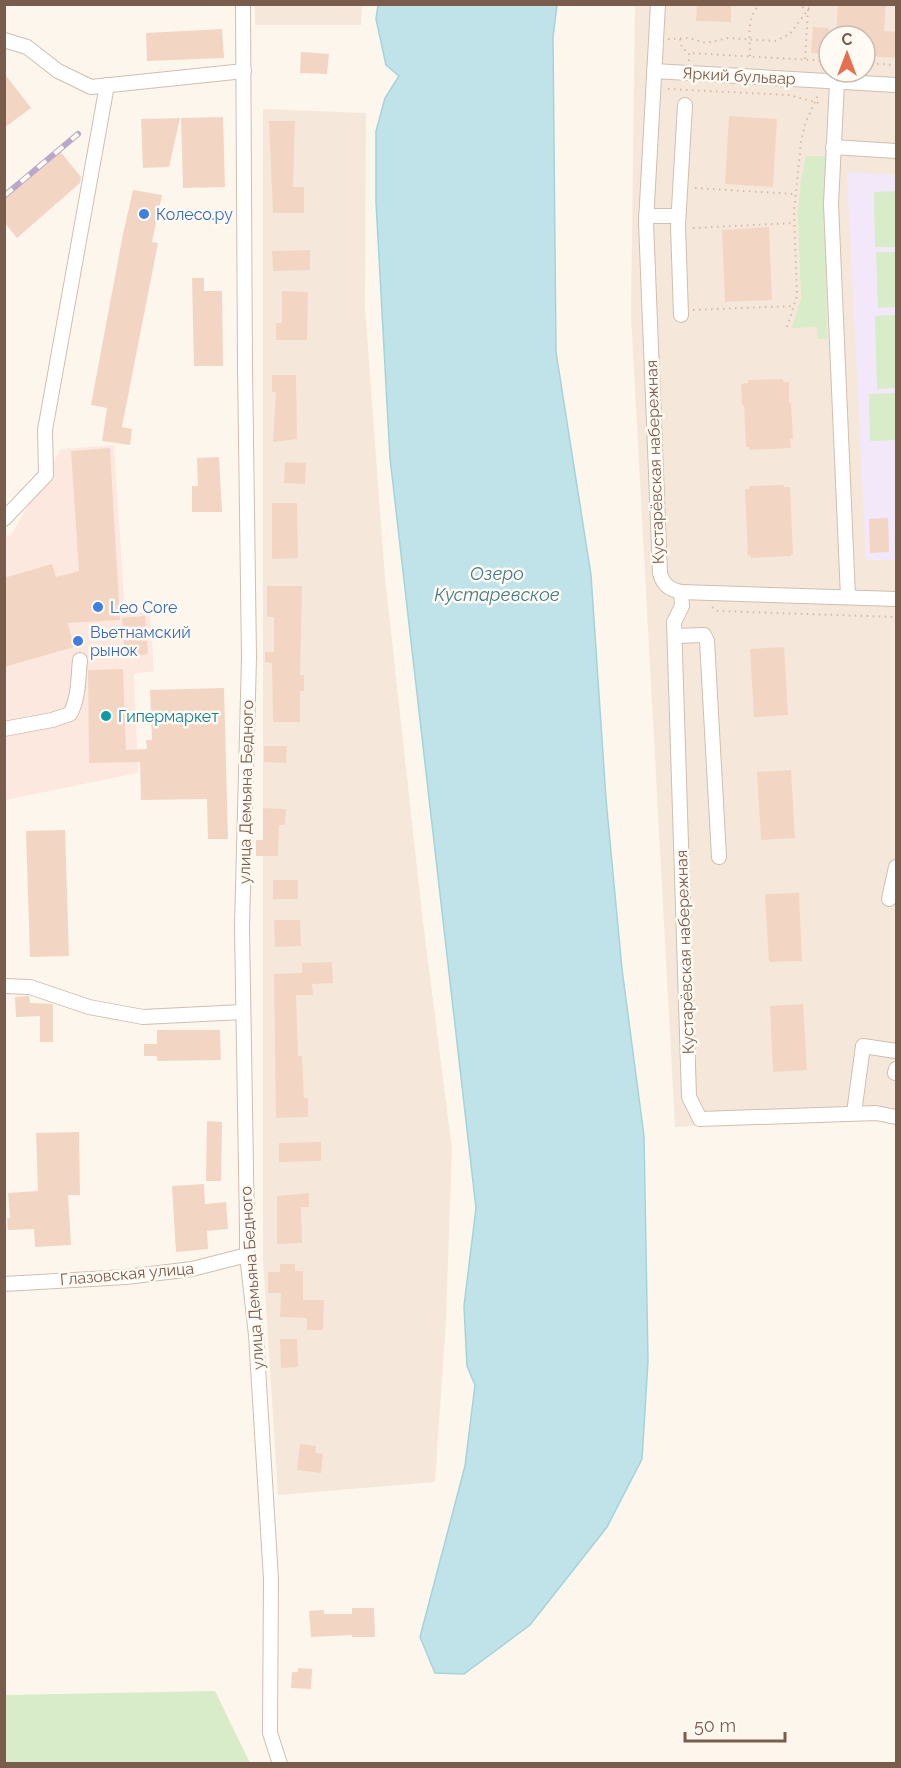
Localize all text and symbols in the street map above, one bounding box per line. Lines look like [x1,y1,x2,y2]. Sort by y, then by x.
north arrow [817,24,877,84]
text: С [842,30,853,49]
street label: Яркий бульвар [682,64,796,88]
place label: Колесо.ру [156,205,233,224]
marker: Колесо.ру [137,207,151,221]
street label: Кустарёвская набережная [642,360,668,564]
water label: Озеро Кустаревское [434,563,560,605]
place label: Leo Core [110,598,177,617]
marker: Leo Core [91,600,105,614]
place label: Вьетнамский рынок [90,623,191,660]
marker: Вьетнамский рынок [71,634,85,648]
street label: улица Демьяна Бедного [235,700,257,884]
place label: Гипермаркет [118,707,219,726]
marker: Гипермаркет [99,709,113,723]
street label: Кустарёвская набережная [672,850,698,1054]
street label: улица Демьяна Бедного [236,1185,268,1371]
street label: Глазовская улица [59,1259,195,1289]
scale bar [685,1705,786,1743]
text: 50 m [694,1715,736,1736]

